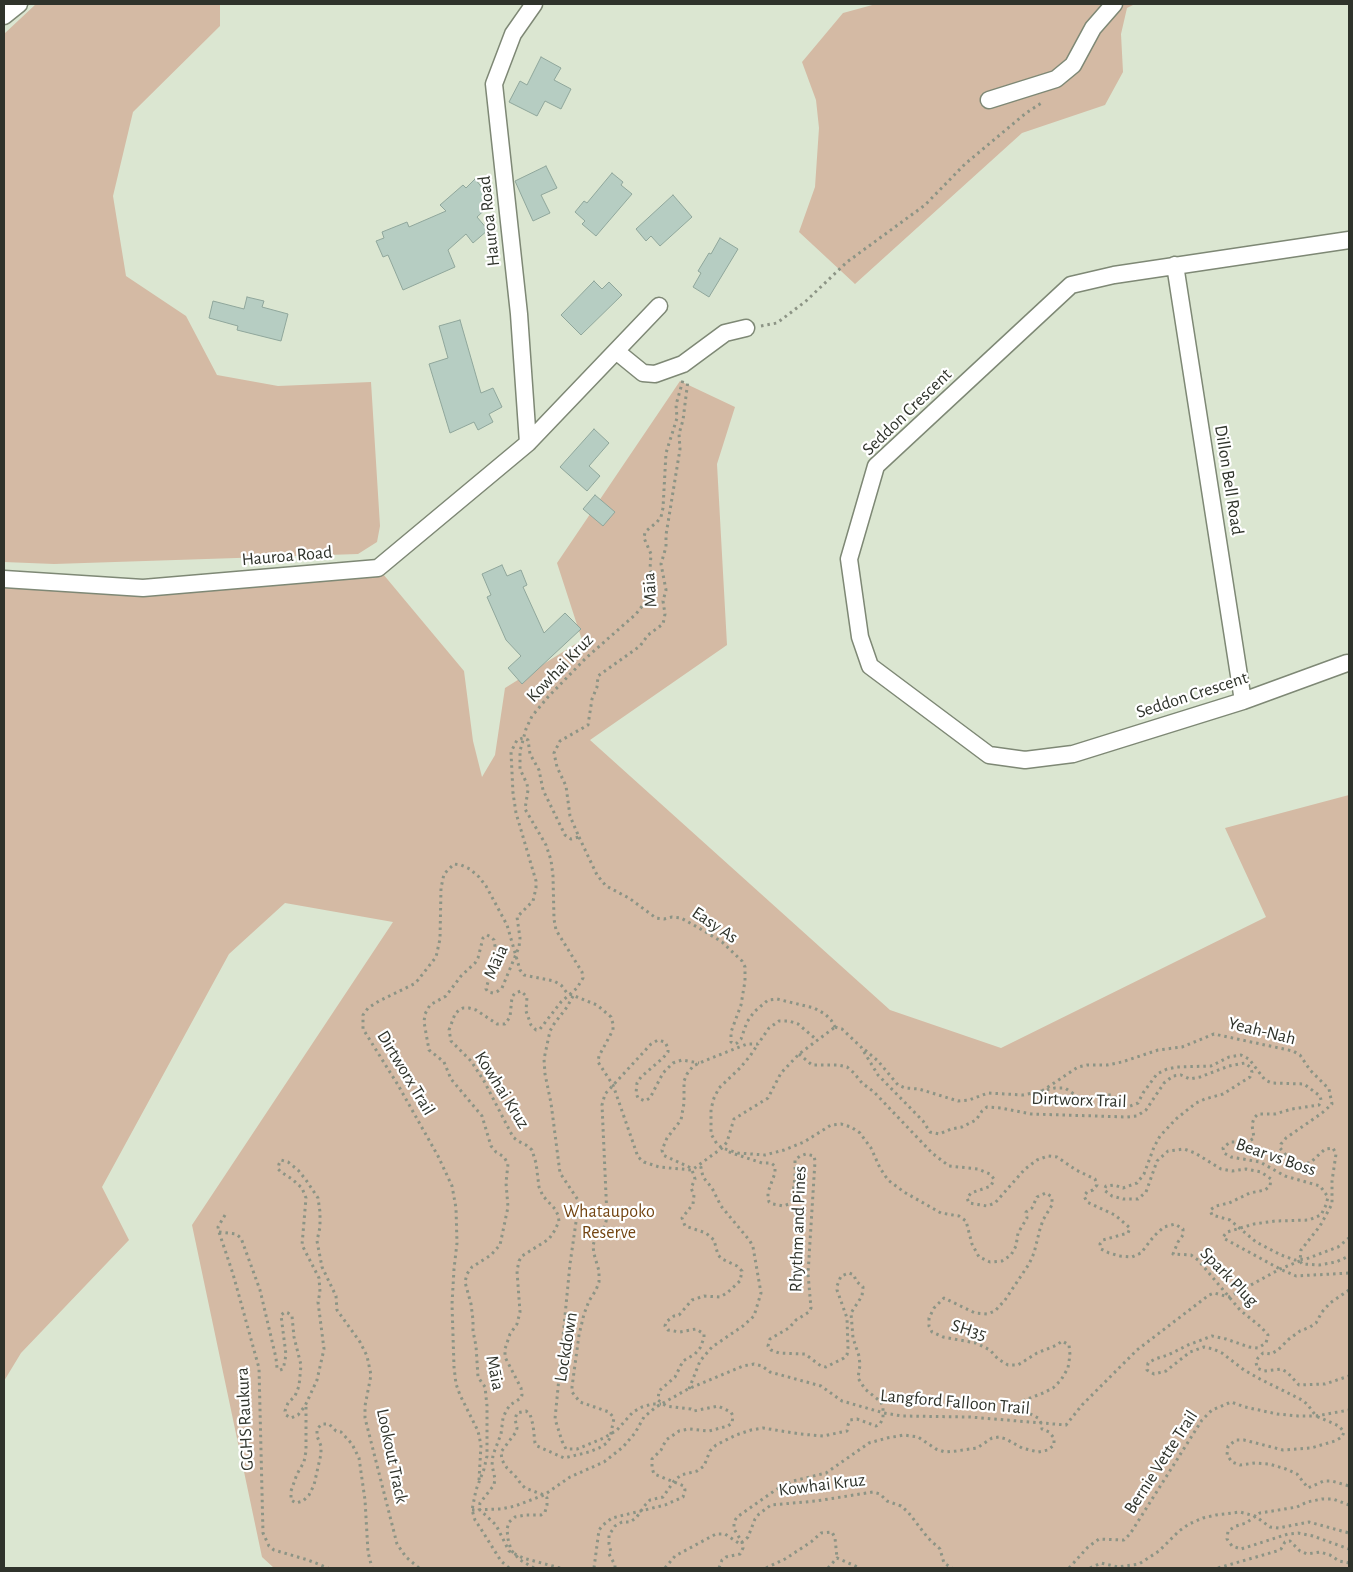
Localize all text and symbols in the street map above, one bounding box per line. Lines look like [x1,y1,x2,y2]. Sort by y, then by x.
street label: Hauroa Road [474,175,504,267]
street label: Seddon Crescent [858,364,956,460]
street label: Dillon Bell Road [1210,423,1248,537]
street label: Hauroa Road [241,541,333,571]
street label: Māia [638,572,662,608]
street label: Kowhai Kruz [522,629,598,707]
street label: Seddon Crescent [1133,667,1251,723]
street label: Easy As [688,902,742,948]
street label: Māia [479,942,513,982]
street label: Yeah-Nah [1226,1012,1298,1050]
street label: Dirtworx Trail [372,1027,440,1119]
street label: Kowhai Kruz [470,1047,534,1133]
street label: Dirtworx Trail [1031,1088,1127,1112]
street label: Bear vs Boss [1233,1133,1319,1181]
street label: Rhythm and Pines [785,1165,811,1293]
park label: Whataupoko Reserve [563,1201,655,1244]
street label: Spark Plug [1195,1243,1263,1311]
street label: Lockdown [550,1311,582,1383]
street label: SH35 [949,1314,989,1346]
street label: Māia [481,1354,509,1392]
street label: GGHS Raukura [232,1367,258,1471]
street label: Langford Falloon Trail [879,1385,1031,1419]
street label: Bernie Vette Trail [1120,1406,1202,1518]
street label: Lookout Track [371,1407,413,1505]
street label: Kowhai Kruz [777,1469,867,1501]

